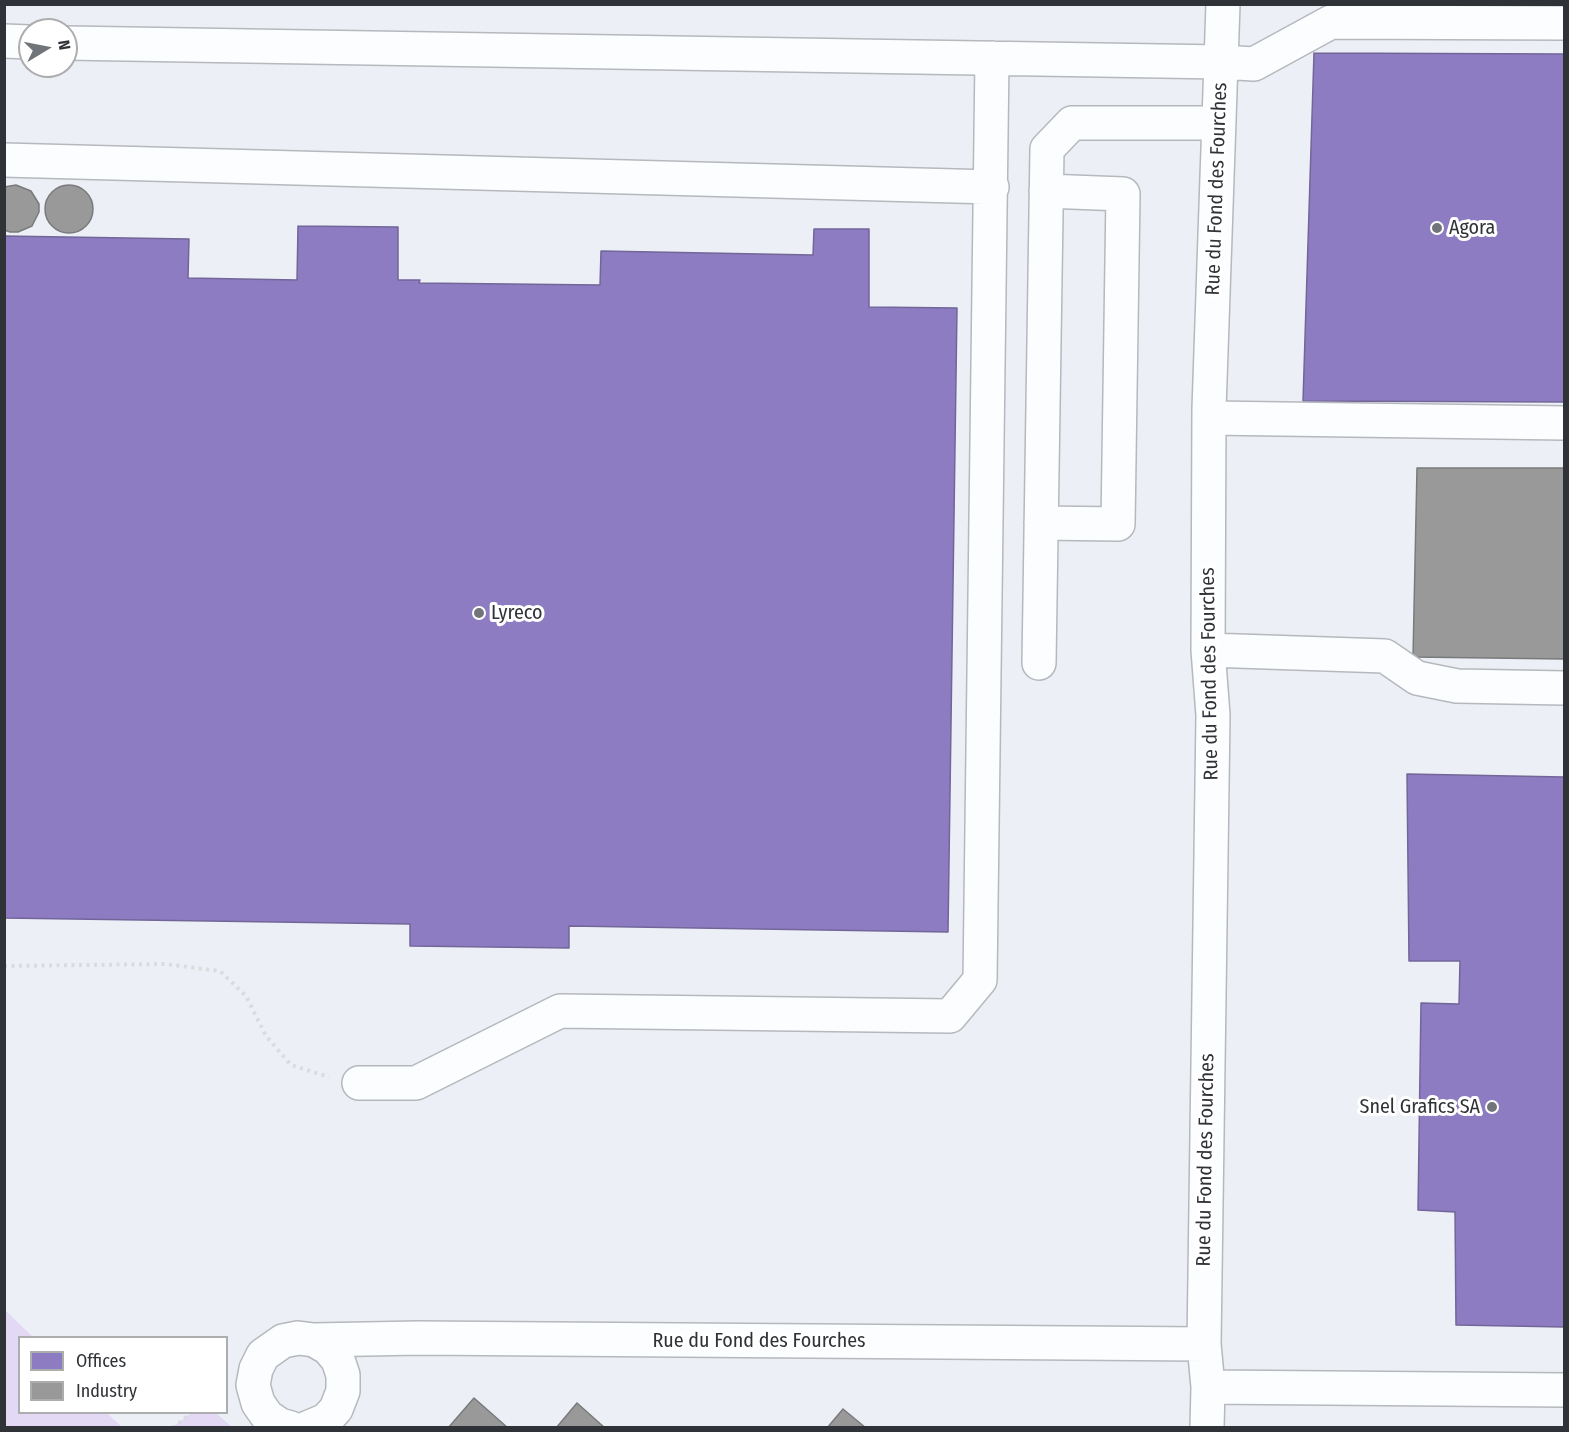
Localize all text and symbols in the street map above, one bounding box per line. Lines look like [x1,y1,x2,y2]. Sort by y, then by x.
north arrow [18,18,78,78]
text: N [54,39,74,52]
street label: Rue du Fond des Fourches [1201,82,1233,296]
place label: Agora [1449,216,1495,240]
marker: Agora [1430,221,1444,235]
street label: Rue du Fond des Fourches [1196,567,1224,781]
place label: Lyreco [491,601,542,625]
marker: Lyreco [472,606,486,620]
street label: Rue du Fond des Fourches [1192,1053,1220,1267]
place label: Snel Grafics SA [1359,1095,1480,1119]
marker: Snel Grafics SA [1485,1100,1499,1114]
street label: Rue du Fond des Fourches [652,1329,866,1353]
legend [18,1336,228,1414]
text: Offices [76,1350,126,1372]
text: Industry [76,1380,137,1402]

